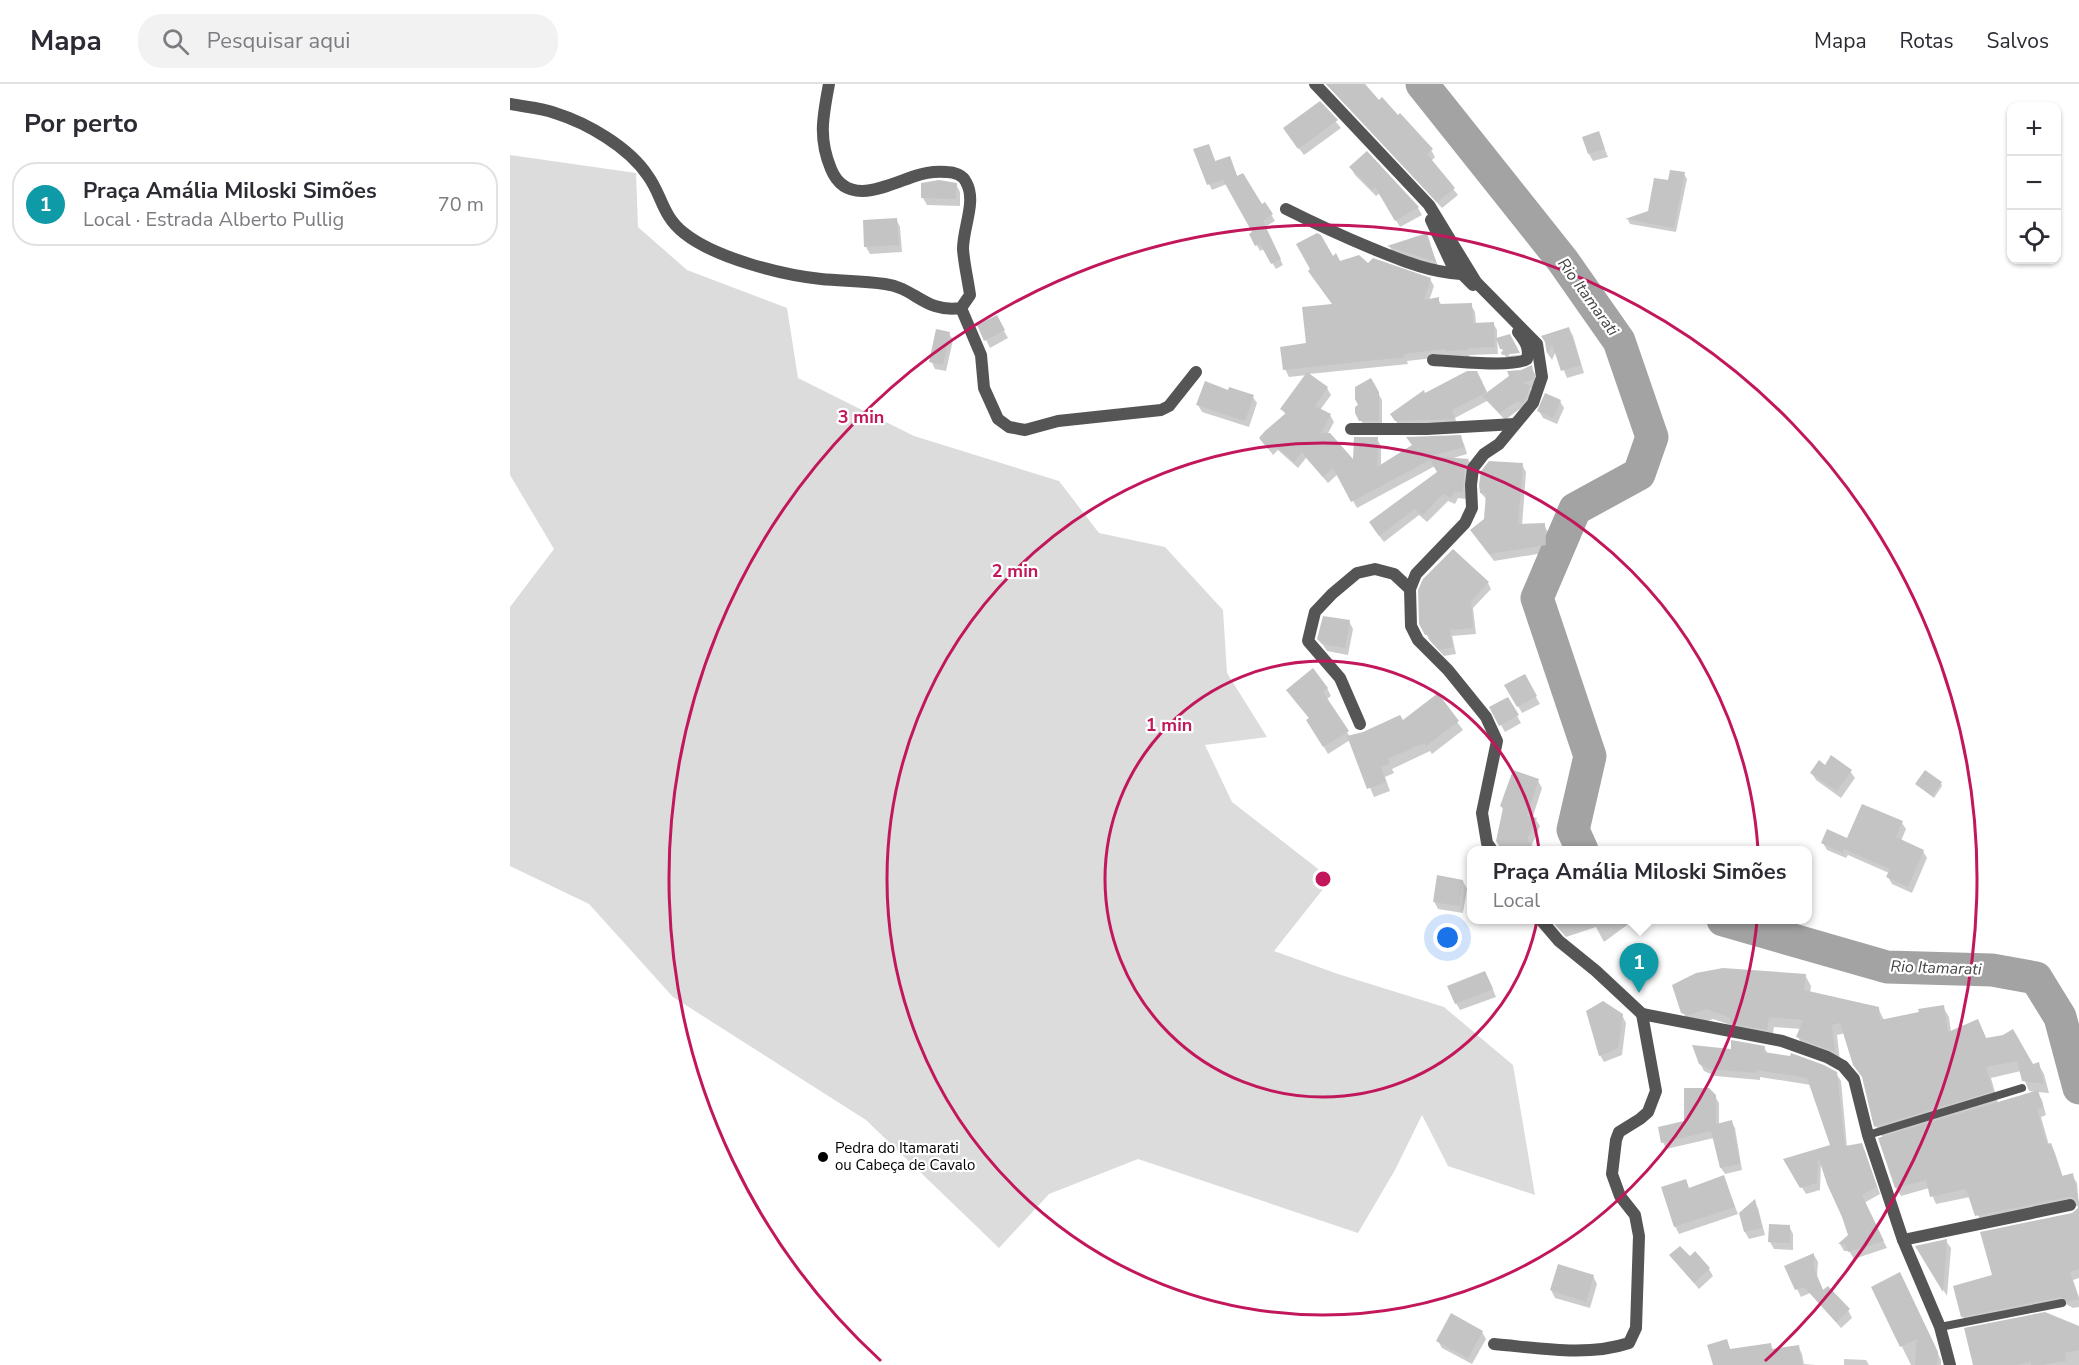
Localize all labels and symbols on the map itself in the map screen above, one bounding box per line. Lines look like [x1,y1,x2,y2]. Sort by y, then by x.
water label: Rio Itamarati [1552,254,1624,341]
text: 3 min [838,405,884,429]
text: 2 min [992,559,1038,583]
text: 1 min [1146,713,1192,737]
centre of rings [1313,869,1333,889]
your location [1433,923,1462,952]
pin: 1 [1620,944,1658,993]
water label: Rio Itamarati [1890,955,1982,981]
place label: Pedra do Itamarati ou Cabeça de Cavalo [835,1138,975,1175]
marker: Pedra do Itamarati ou Cabeça de Cavalo [816,1150,830,1164]

